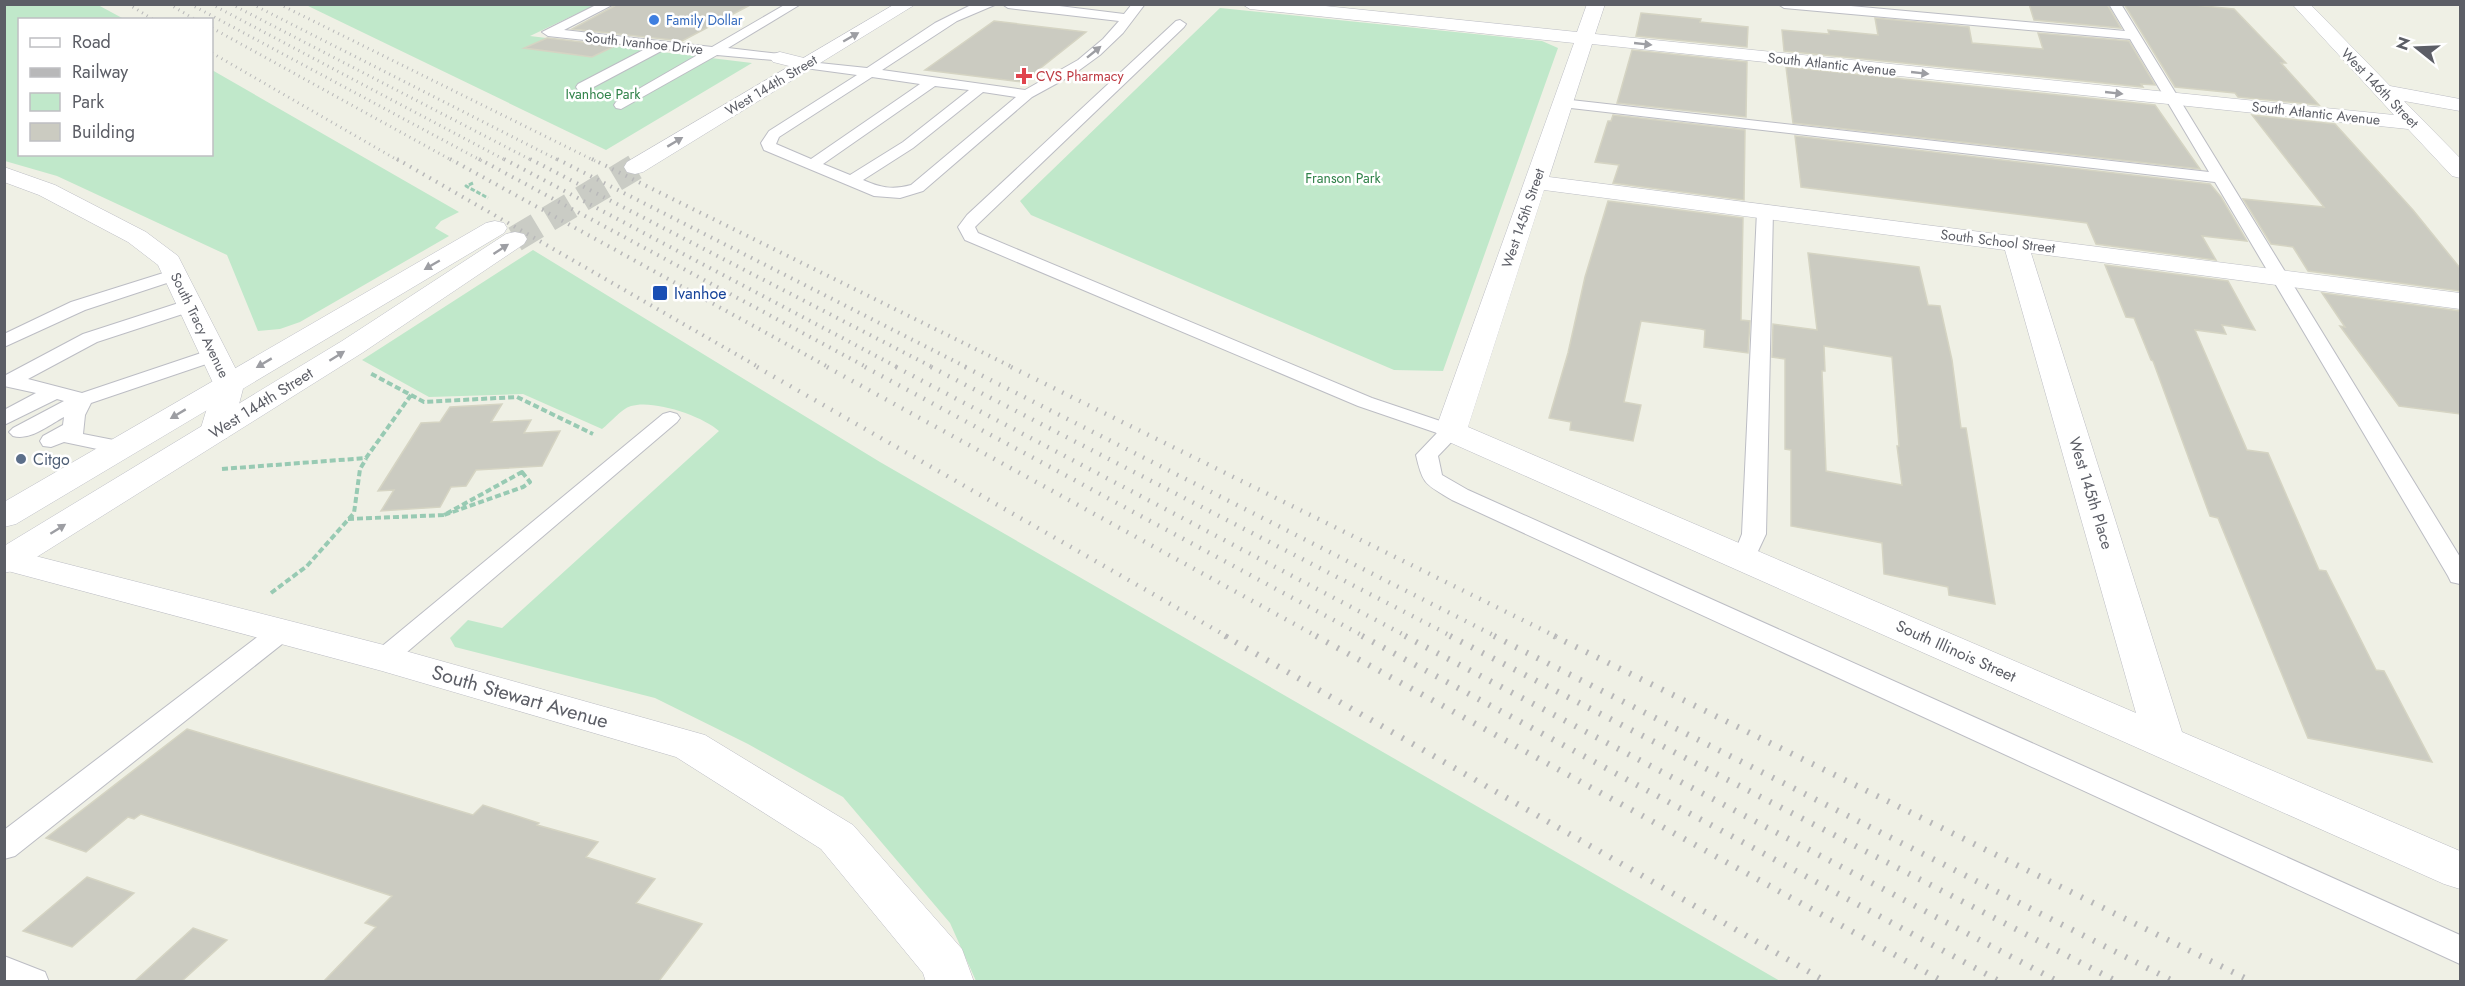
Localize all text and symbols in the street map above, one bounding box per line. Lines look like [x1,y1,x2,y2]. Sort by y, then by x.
place label: Family Dollar [666,10,743,30]
marker: Family Dollar [647,13,661,27]
legend [18,18,213,156]
north arrow [2387,18,2447,78]
street label: South Ivanhoe Drive [584,27,704,59]
text: Road [72,29,111,55]
one-way arrow [843,32,859,43]
text: N [2390,34,2416,53]
one-way arrow [1633,40,1652,49]
street label: West 146th Street [2337,44,2424,133]
one-way arrow [1086,45,1102,58]
street label: South Atlantic Avenue [1767,47,1897,81]
street label: West 144th Street [721,49,821,120]
text: Railway [72,59,128,85]
place label: CVS Pharmacy [1036,66,1124,86]
one-way arrow [1911,68,1930,78]
marker: CVS Pharmacy [1017,69,1031,83]
park label: Ivanhoe Park [565,84,641,104]
one-way arrow [2105,88,2124,97]
text: Park [72,89,104,115]
street label: South Atlantic Avenue [2251,96,2381,130]
text: Building [72,119,135,145]
one-way arrow [667,137,683,148]
street label: West 145th Street [1497,165,1550,270]
park label: Franson Park [1305,168,1382,188]
street label: South School Street [1940,224,2057,258]
one-way arrow [492,243,508,255]
one-way arrow [424,259,440,270]
street label: South Tracy Avenue [166,269,234,381]
place label: Ivanhoe [674,282,726,305]
marker: Ivanhoe [651,284,669,302]
one-way arrow [329,350,346,361]
one-way arrow [256,358,272,369]
street label: West 144th Street [204,362,318,444]
one-way arrow [170,409,186,420]
street label: West 145th Place [2063,434,2119,552]
place label: Citgo [33,448,70,471]
marker: Citgo [14,452,28,466]
one-way arrow [50,523,66,534]
street label: South Illinois Street [1892,614,2020,688]
street label: South Stewart Avenue [428,658,612,736]

